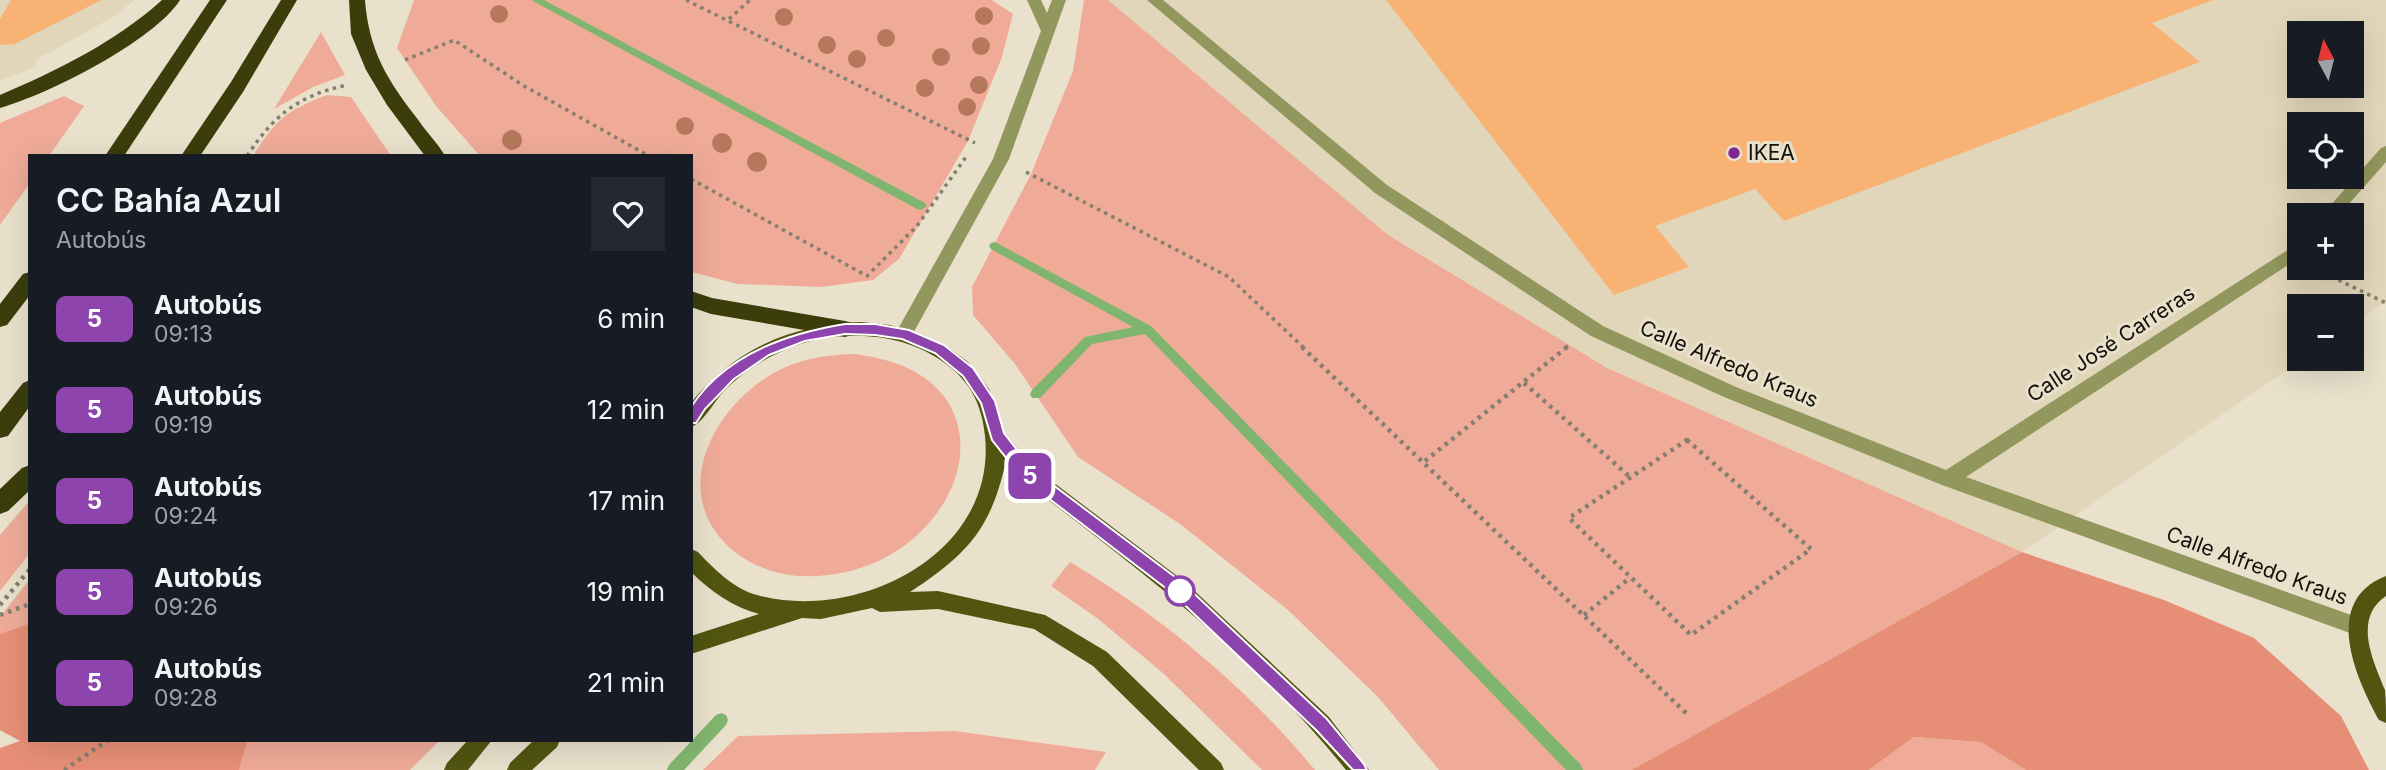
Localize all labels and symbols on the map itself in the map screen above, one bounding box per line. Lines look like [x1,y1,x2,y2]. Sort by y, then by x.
north arrow [2287,21,2364,98]
place label: IKEA [1748,140,1795,165]
marker: IKEA [1726,145,1742,161]
street label: Calle José Carreras [2022,280,2199,407]
street label: Calle Alfredo Kraus [1636,315,1822,412]
line badge: 5 [1007,453,1053,499]
street label: Calle Alfredo Kraus [2163,521,2351,610]
unlabelled marker [1165,576,1195,606]

